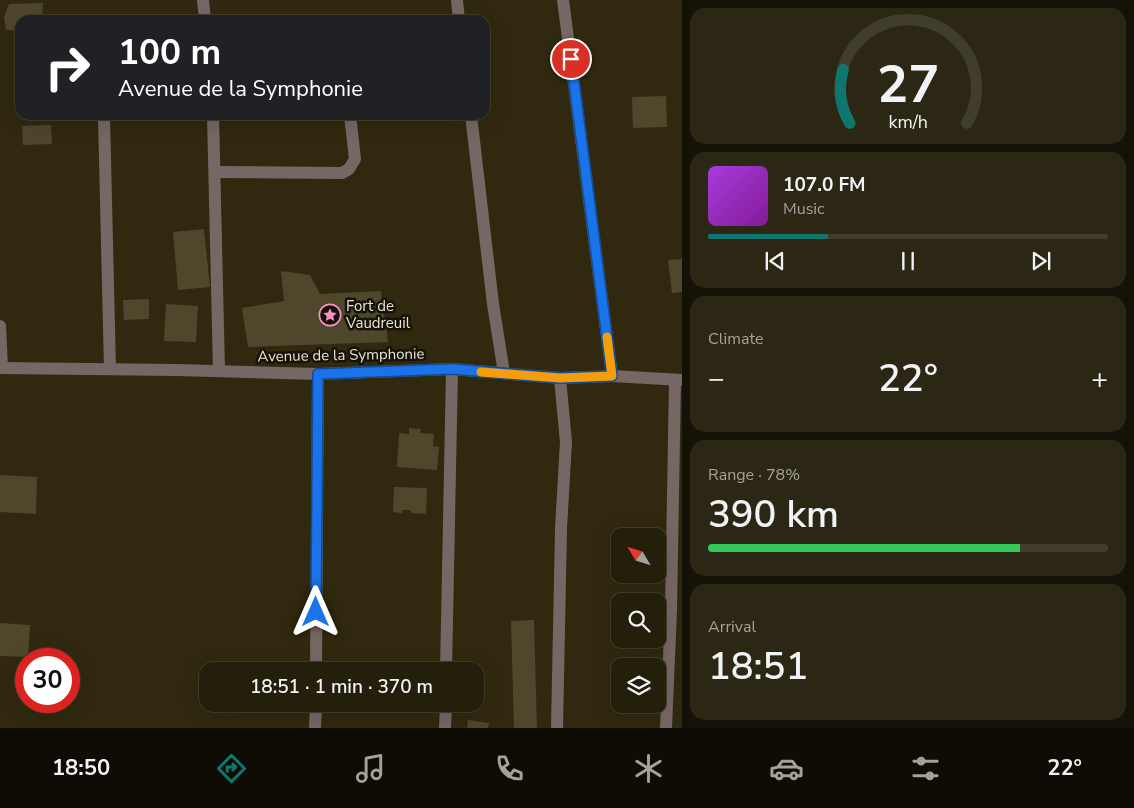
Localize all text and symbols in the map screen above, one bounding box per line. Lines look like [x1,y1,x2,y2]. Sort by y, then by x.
text: 100 m [118,29,221,76]
icon: right [35,35,100,100]
pin [550,38,592,80]
icon: arrive [557,45,585,73]
text: 27 [877,49,939,120]
text: Avenue de la Symphonie [118,74,363,104]
text: km/h [888,110,928,134]
text: 107.0 FM [783,172,866,198]
text: Music [783,198,824,220]
icon: previous [761,247,789,275]
icon: pause [894,247,922,275]
icon: next [1027,247,1055,275]
place label: Fort de Vaudreuil [345,296,411,333]
place icon: Fort de Vaudreuil [318,303,342,327]
text: Climate [708,328,763,350]
street label: Avenue de la Symphonie [257,344,425,366]
text: 22° [878,353,938,404]
text: − [708,360,725,398]
text: + [1091,360,1108,398]
text: Range · 78% [708,464,800,486]
text: 390 km [708,489,839,540]
north arrow [611,528,666,582]
map controls [611,528,666,713]
position arrow [289,585,341,637]
button: search [611,593,666,648]
text: Arrival [708,616,756,638]
text: 18:51 [708,641,808,692]
speed limit sign: 30 [15,648,80,713]
button: layers [611,658,666,713]
text: 18:51 · 1 min · 370 m [250,674,433,700]
icon: directions [214,751,249,786]
icon: music [353,751,388,786]
icon: phone [492,751,527,786]
icon: climate [631,751,666,786]
icon: car [769,751,804,786]
icon: filters [908,751,943,786]
text: 18:50 [52,753,110,783]
text: 22° [1047,753,1082,783]

